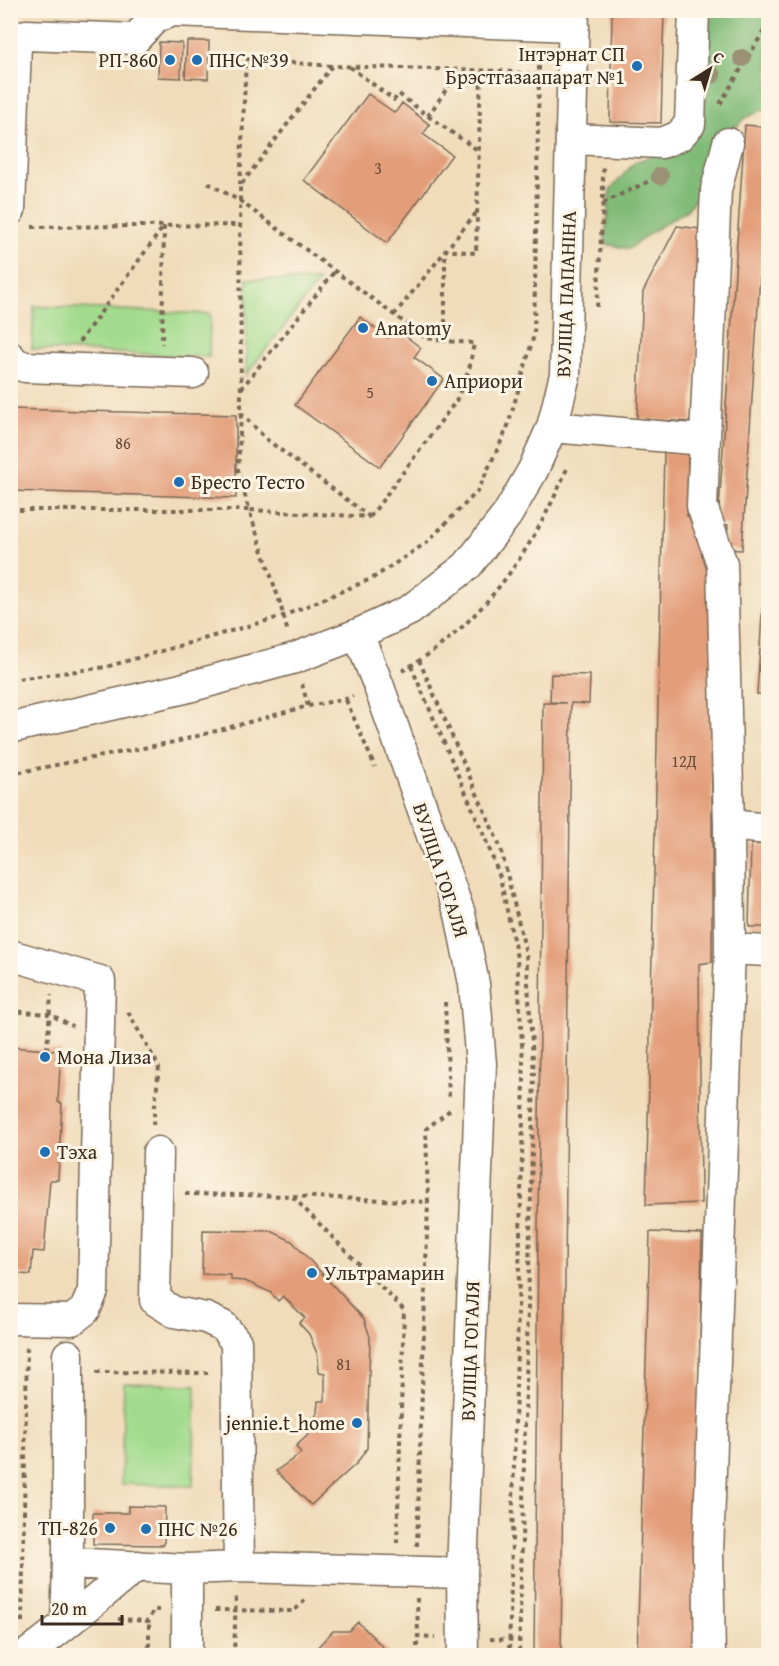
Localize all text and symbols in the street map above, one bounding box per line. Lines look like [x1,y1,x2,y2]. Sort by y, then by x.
place label: Інтэрнат СП Брэстгазаапарат №1 [446,39,625,91]
north arrow [680,39,740,99]
place label: РП-860 [99,45,158,74]
place label: ПНС №39 [209,45,289,74]
text: С [708,45,730,69]
marker: РП-860 [163,53,177,67]
marker: ПНС №39 [190,53,204,67]
marker: Інтэрнат СП Брэстгазаапарат №1 [630,59,644,73]
house number: 3 [374,156,382,180]
street label: ВУЛІЦА ПАПАНІНА [548,210,583,378]
place label: Anatomy [375,313,451,342]
marker: Anatomy [356,321,370,335]
place label: Априори [444,366,523,395]
marker: Априори [425,374,439,388]
house number: 5 [366,380,374,404]
house number: 86 [115,431,131,455]
place label: Бресто Тесто [191,467,305,496]
marker: Бресто Тесто [172,475,186,489]
house number: 12Д [671,749,697,773]
street label: ВУЛІЦА ГОГАЛЯ [406,799,477,941]
place label: Мона Лиза [57,1042,152,1071]
marker: Мона Лиза [38,1050,52,1064]
place label: Тэха [57,1137,98,1166]
marker: Тэха [38,1145,52,1159]
place label: Ультрамарин [324,1258,445,1287]
marker: Ультрамарин [305,1266,319,1280]
street label: ВУЛІЦА ГОГАЛЯ [453,1280,486,1421]
house number: 81 [336,1352,352,1376]
place label: jennie.t_home [223,1408,345,1437]
marker: jennie.t_home [350,1416,364,1430]
place label: ТП-826 [38,1513,98,1542]
place label: ПНС №26 [158,1514,238,1543]
marker: ТП-826 [103,1521,117,1535]
marker: ПНС №26 [139,1522,153,1536]
scale bar [42,1588,122,1626]
text: 20 m [51,1595,87,1622]

